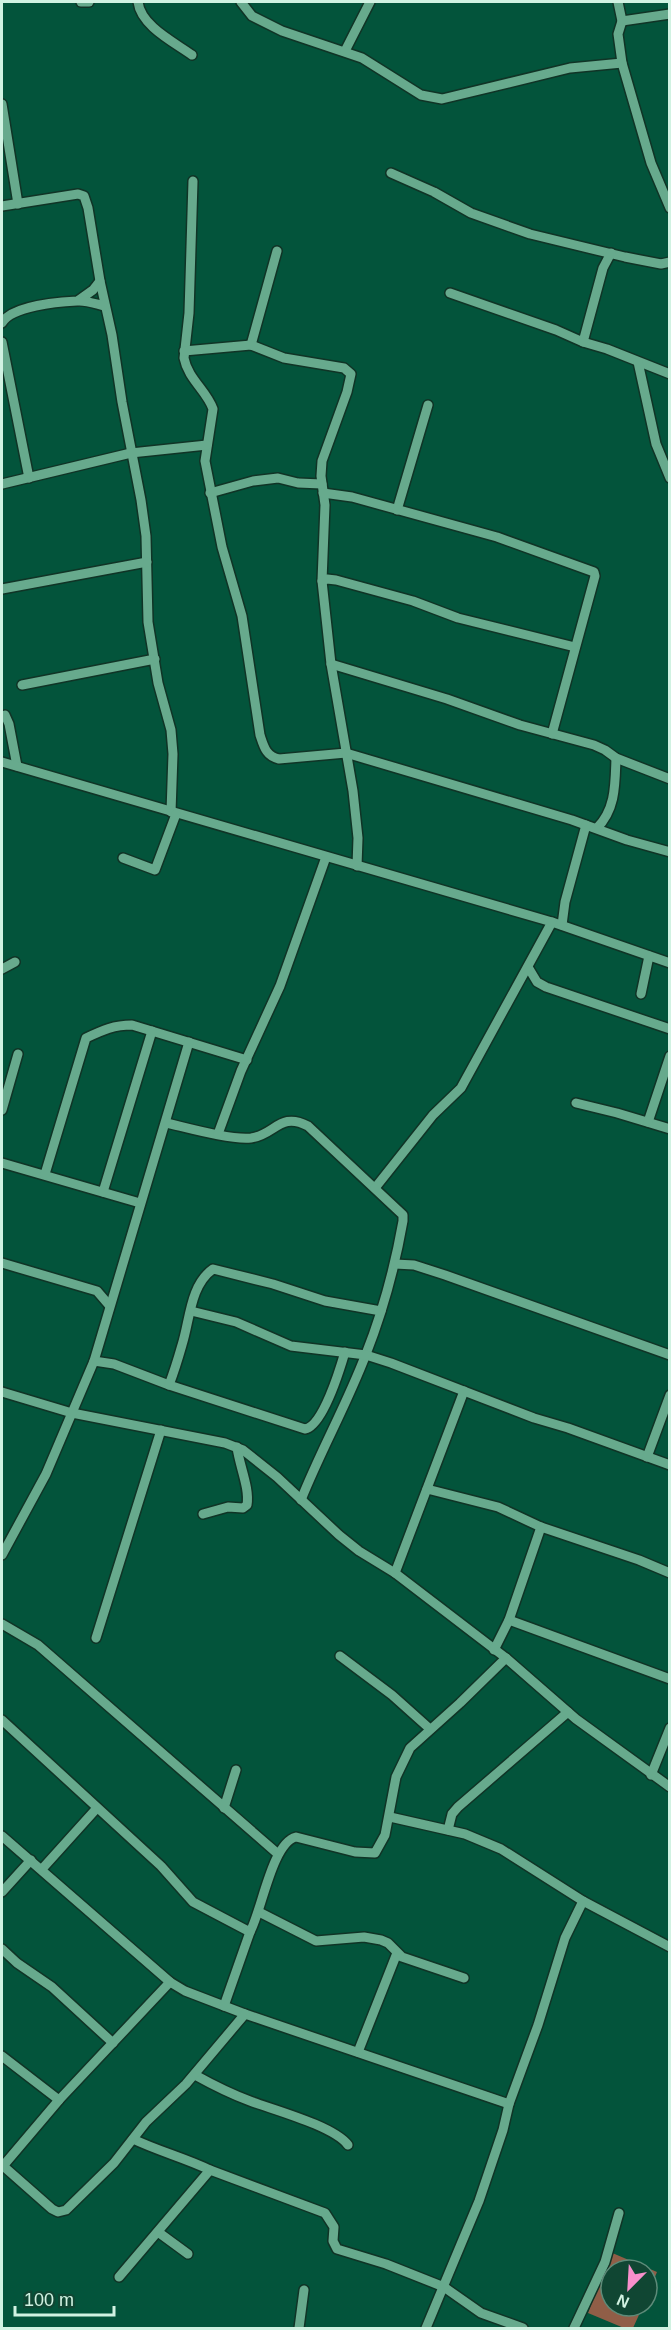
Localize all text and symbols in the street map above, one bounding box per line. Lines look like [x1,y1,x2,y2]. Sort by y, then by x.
north arrow [599,2258,659,2318]
scale bar [15,2279,114,2317]
text: 100 m [24,2290,74,2310]
text: N [614,2291,632,2311]

